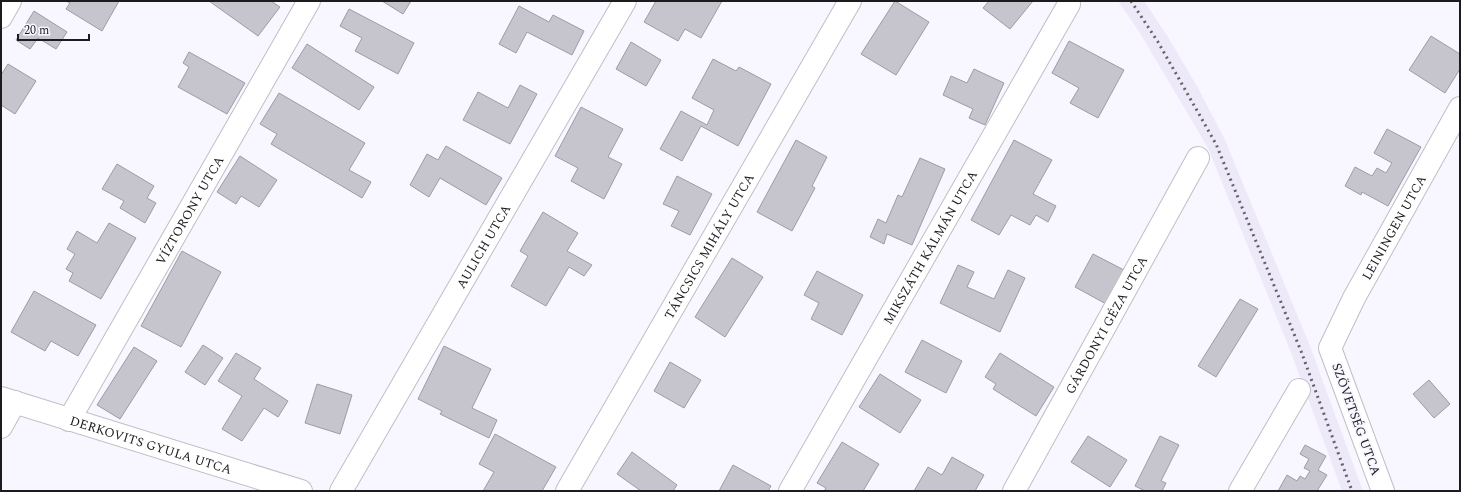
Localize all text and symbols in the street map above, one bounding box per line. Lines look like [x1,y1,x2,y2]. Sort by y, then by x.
scale bar [18,16,89,42]
text: 20 m [24,21,49,40]
street label: VÍZTORONY UTCA [151,152,229,269]
street label: MIKSZÁTH KÁLMÁN UTCA [878,167,983,329]
street label: TÁNCSICS MIHÁLY UTCA [659,170,760,323]
street label: LEININGEN UTCA [1357,171,1432,284]
street label: AULICH UTCA [451,201,516,293]
street label: GÁRDONYI GÉZA UTCA [1061,252,1153,398]
street label: SZÖVETSÉG UTCA [1326,360,1386,479]
street label: DERKOVITS GYULA UTCA [67,411,234,480]

